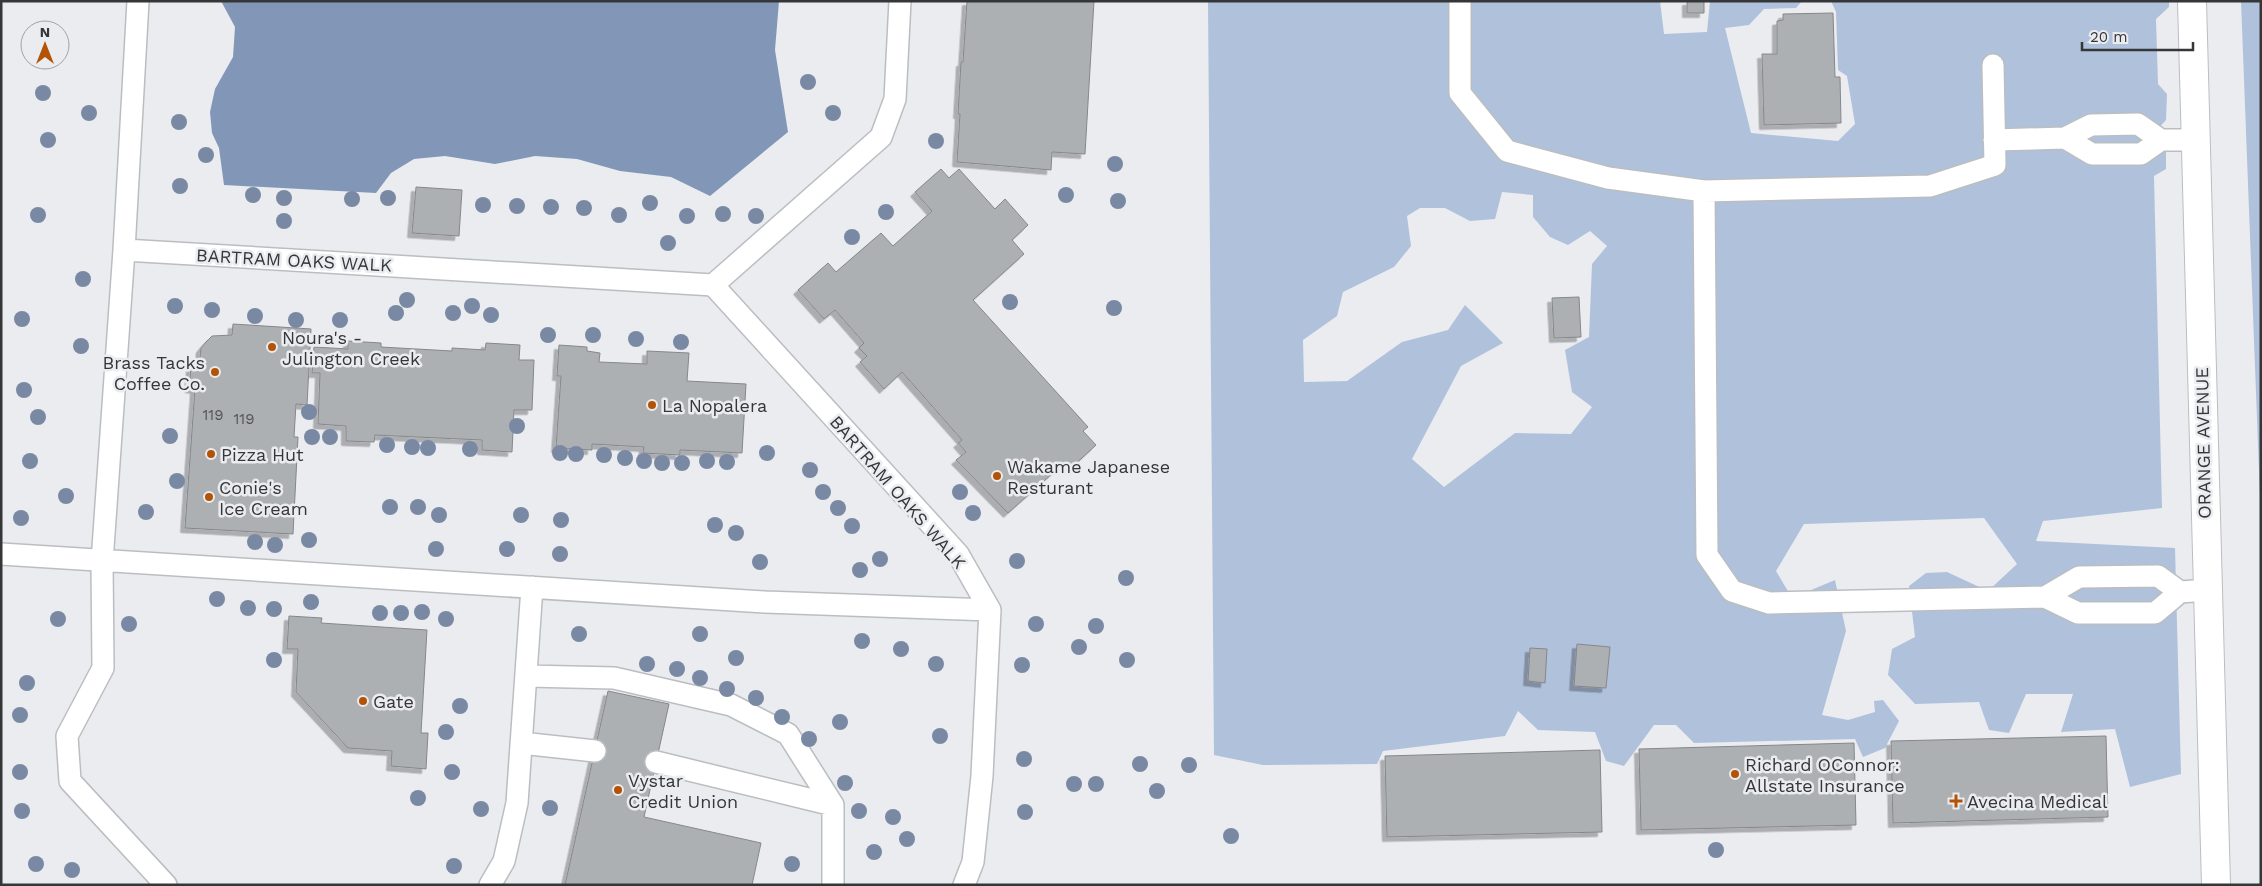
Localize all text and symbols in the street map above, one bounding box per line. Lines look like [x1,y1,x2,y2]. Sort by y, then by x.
north arrow [20,20,70,70]
scale bar [2082,20,2193,52]
text: N [40,24,50,40]
text: 20 m [2090,28,2128,46]
street label: BARTRAM OAKS WALK [196,244,393,276]
place label: Noura's - Julington Creek [282,327,420,369]
marker: Noura's - Julington Creek [266,341,278,353]
place label: Brass Tacks Coffee Co. [103,352,205,394]
marker: Brass Tacks Coffee Co. [209,366,221,378]
street label: ORANGE AVENUE [2191,367,2215,519]
place label: La Nopalera [662,395,767,416]
marker: La Nopalera [646,399,658,411]
house number: 119 [203,406,223,424]
house number: 119 [234,410,254,428]
street label: BARTRAM OAKS WALK [826,411,970,573]
place label: Pizza Hut [221,444,304,465]
marker: Pizza Hut [205,448,217,460]
place label: Wakame Japanese Resturant [1007,456,1170,498]
marker: Wakame Japanese Resturant [991,470,1003,482]
place label: Conie's Ice Cream [219,477,308,519]
marker: Conie's Ice Cream [203,491,215,503]
place label: Gate [373,691,414,712]
marker: Gate [357,695,369,707]
place label: Richard OConnor: Allstate Insurance [1745,754,1905,796]
marker: Richard OConnor: Allstate Insurance [1729,768,1741,780]
place label: Vystar Credit Union [628,770,738,812]
marker: Vystar Credit Union [612,784,624,796]
place label: Avecina Medical [1967,791,2108,812]
marker: Avecina Medical [1949,794,1963,808]

